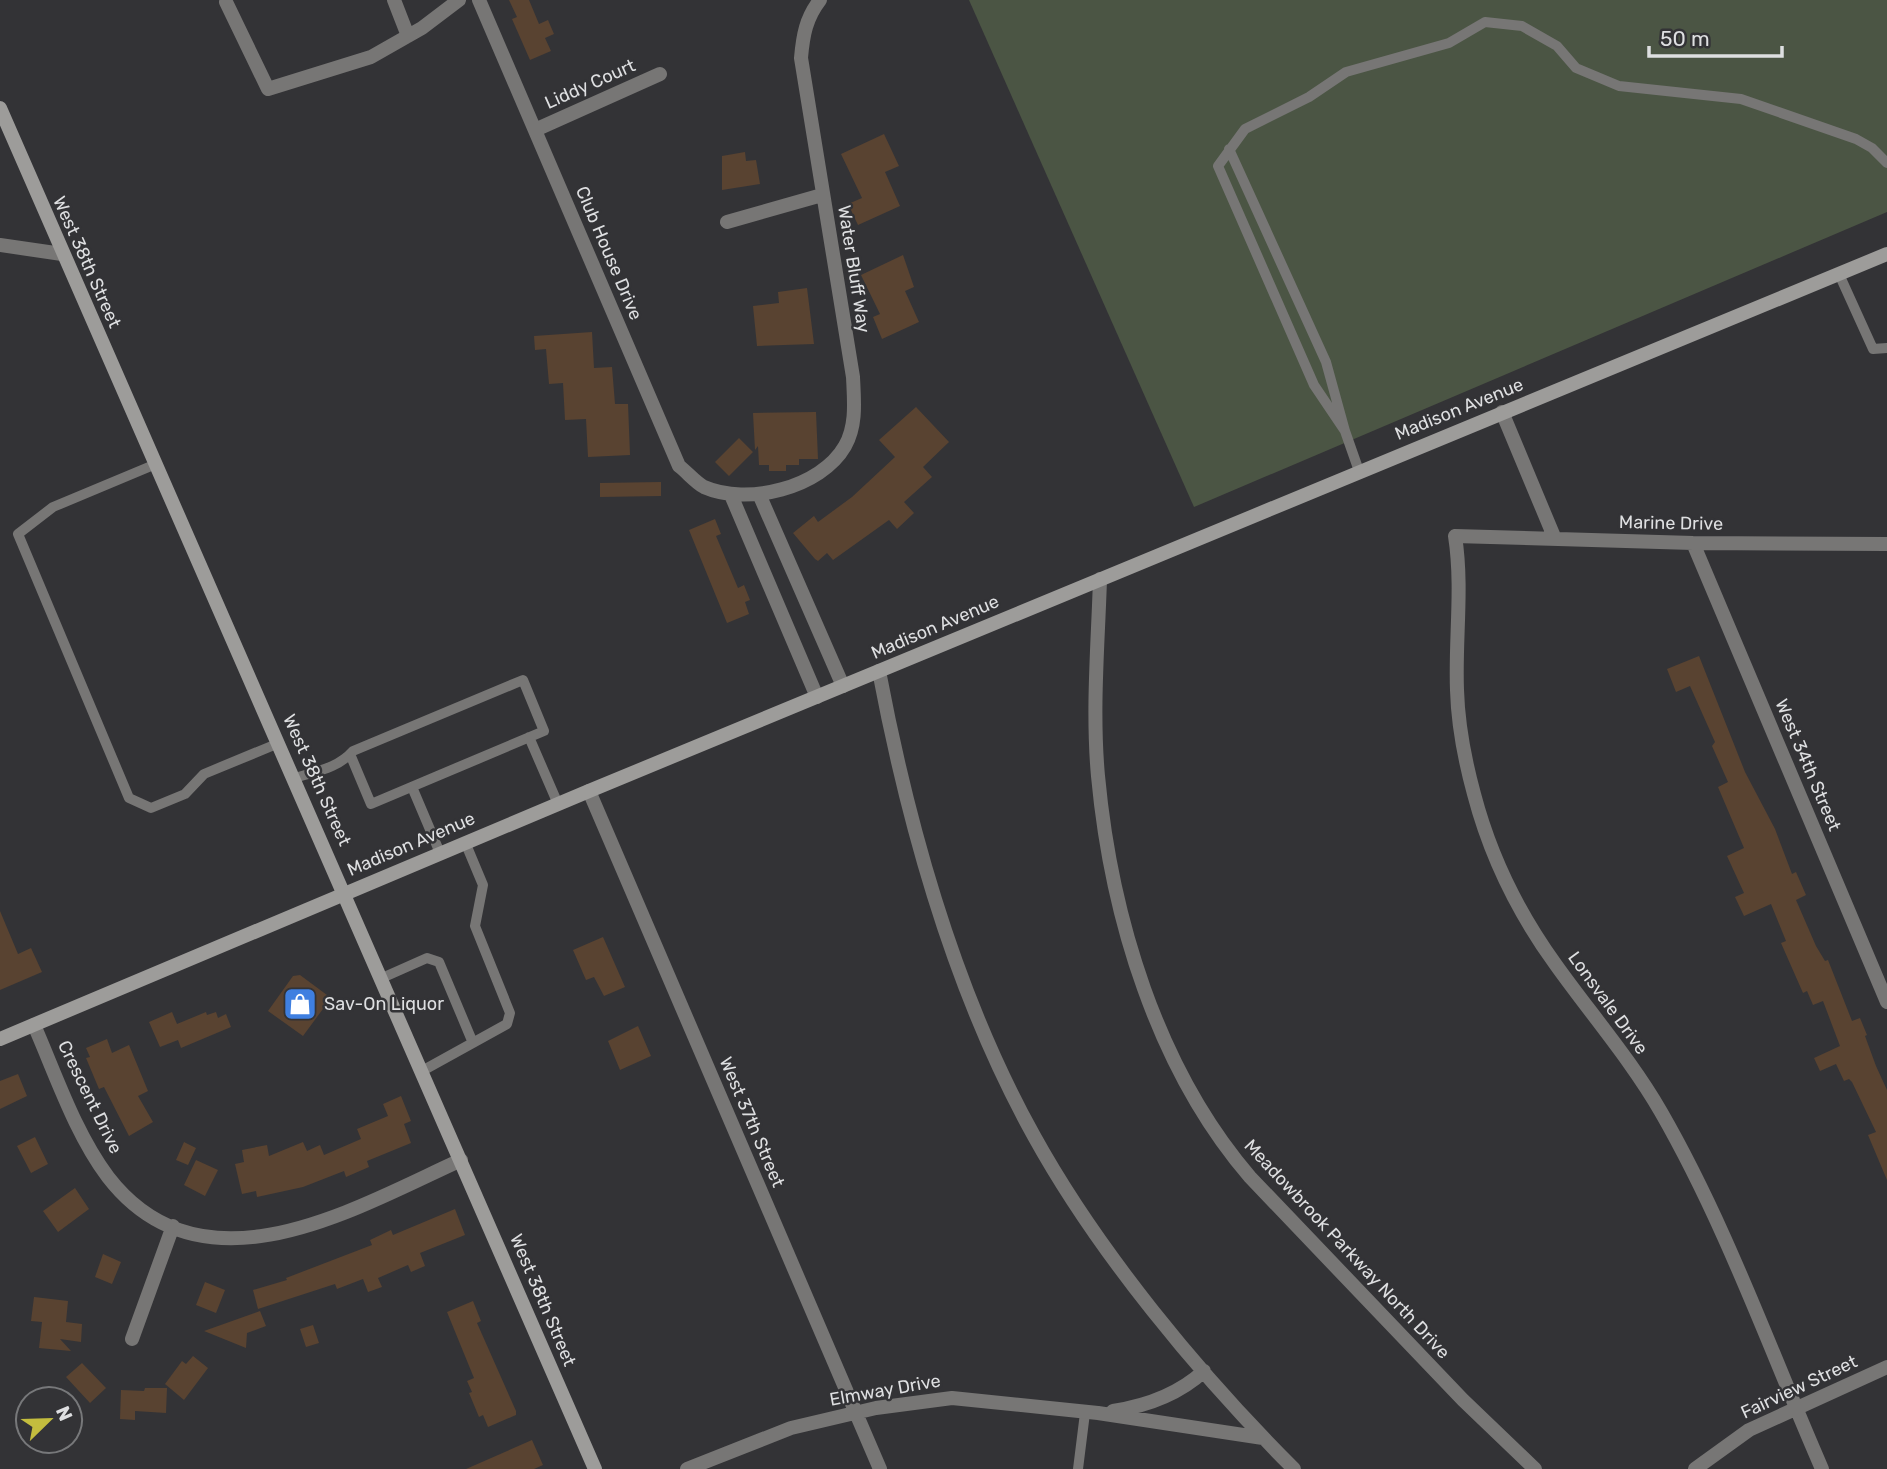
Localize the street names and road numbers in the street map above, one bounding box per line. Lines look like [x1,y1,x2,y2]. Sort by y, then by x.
street label: Liddy Court [541,54,639,114]
street label: Club House Drive [571,183,647,323]
street label: West 38th Street [48,193,126,331]
street label: Water Bluff Way [833,204,875,334]
street label: Madison Avenue [1392,373,1526,445]
street label: Marine Drive [1619,511,1723,535]
street label: Madison Avenue [868,590,1002,664]
street label: West 34th Street [1770,696,1846,834]
street label: West 38th Street [278,711,356,849]
street label: Madison Avenue [344,807,478,881]
street label: Lonsvale Drive [1563,947,1653,1059]
street label: Crescent Drive [53,1037,127,1157]
street label: West 37th Street [715,1054,789,1190]
street label: Meadowbrook Parkway North Drive [1239,1135,1455,1363]
street label: West 38th Street [505,1231,581,1369]
street label: Fairview Street [1737,1350,1861,1424]
street label: Elmway Drive [828,1369,942,1411]

